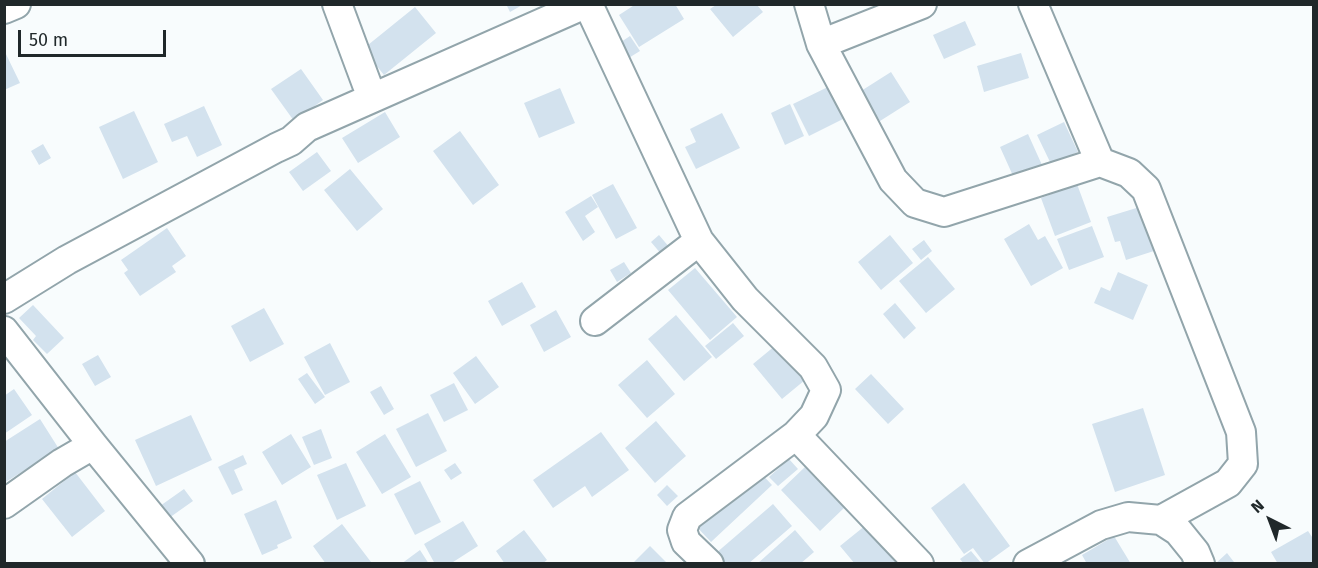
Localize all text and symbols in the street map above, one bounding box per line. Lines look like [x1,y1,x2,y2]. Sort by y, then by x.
scale bar [21,18,170,56]
text: 50 m [29,29,68,51]
north arrow [1240,490,1300,550]
text: N [1247,496,1268,517]

